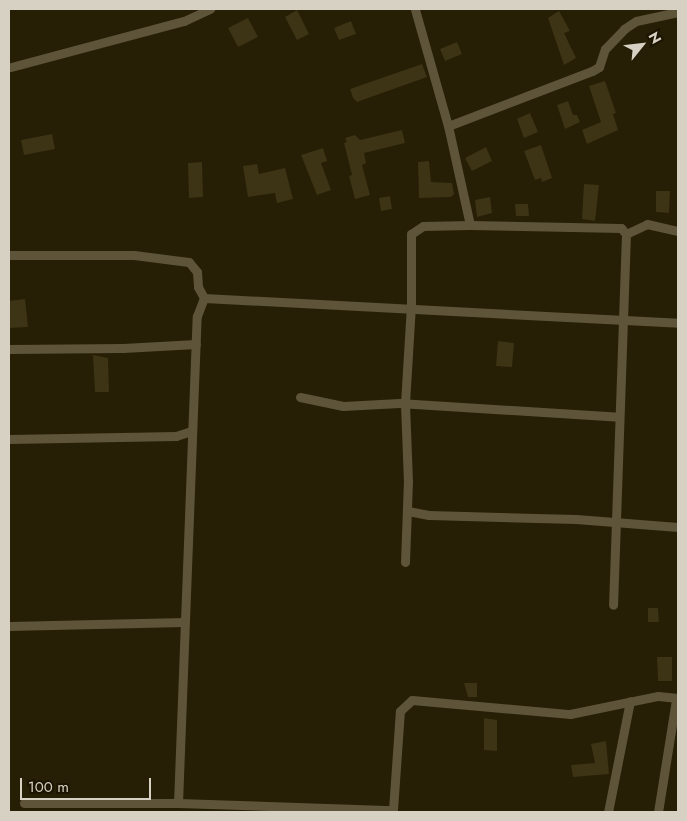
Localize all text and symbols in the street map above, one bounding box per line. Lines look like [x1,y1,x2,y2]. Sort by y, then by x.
north arrow [617,20,667,70]
text: N [644,28,667,47]
scale bar [22,768,154,800]
text: 100 m [28,776,69,798]

